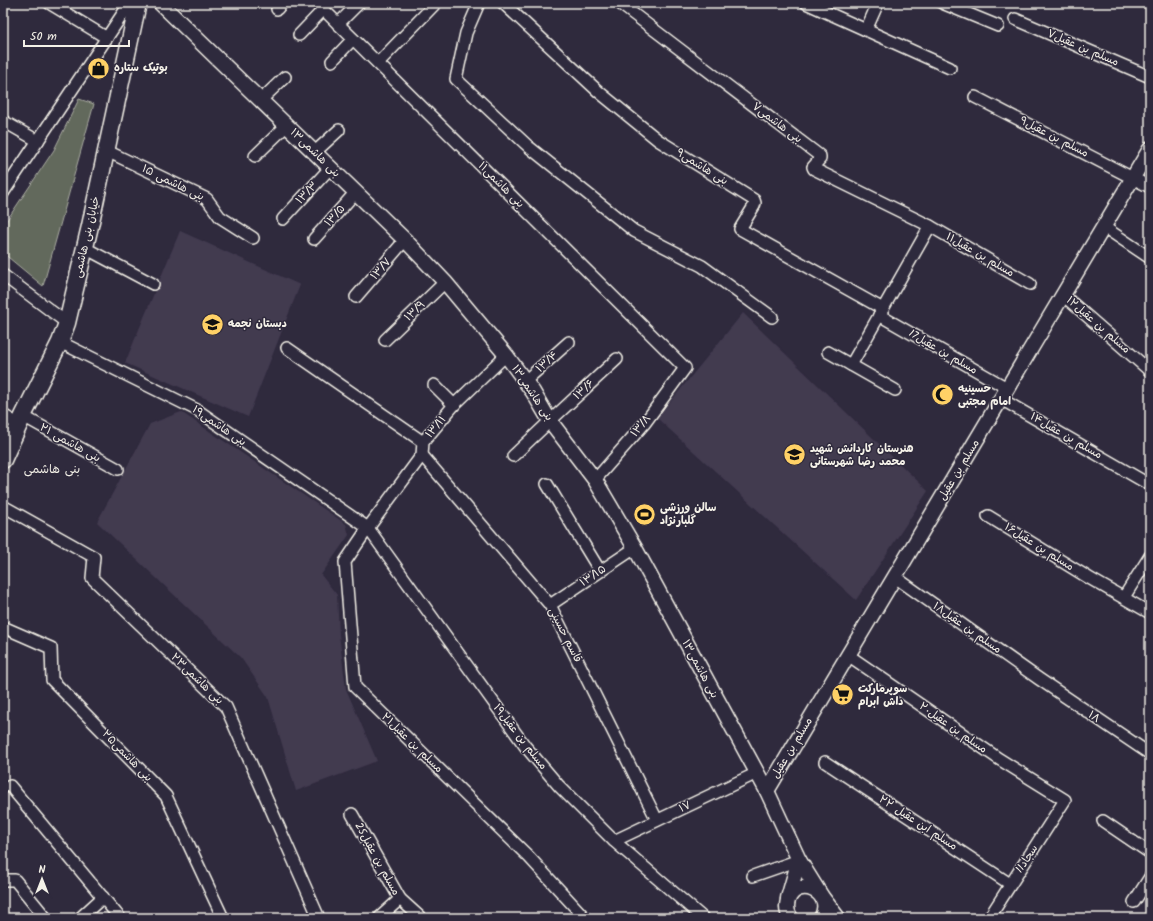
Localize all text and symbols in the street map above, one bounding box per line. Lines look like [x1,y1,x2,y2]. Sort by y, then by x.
scale bar [24,22,129,48]
street label: مسلم بن عقیل۷ [1044,25,1122,71]
text: 50 m [30,27,57,46]
shop icon: بوتیک ستاره [86,55,112,81]
place label: بوتیک ستاره [114,59,168,77]
street label: بنی هاشمی۷ [748,98,806,148]
street label: مسلم بن عقیل۹ [1016,112,1092,162]
street label: بنی هاشمی۱۳ [285,124,345,182]
street label: بنی هاشمی۹ [672,144,732,190]
street label: بنی هاشمی۱۱ [474,158,528,212]
street label: ۱۵ بنی هاشمی [139,160,207,206]
street label: ۱۳/۳ [292,177,322,209]
street label: خیابان بنی هاشمی [69,194,105,280]
street label: ۱۳/۵ [320,201,350,231]
street label: مسلم بن عقیل۱۱ [942,228,1018,282]
street label: ۱۳/۷ [366,254,396,284]
street label: مسلم بن عقیل۱۲ [1062,292,1134,358]
street label: ۱۳/۹ [400,296,430,326]
school or university icon: دبستان نجمه [200,311,226,337]
place label: دبستان نجمه [228,315,287,333]
street label: مسلم بن عقیل17 [905,325,981,379]
street label: ۱۳/۴ [532,347,562,377]
street label: بنی هاشمی۱۳ [506,361,558,425]
street label: ۱۳/۶ [569,375,599,405]
place label: حسینیه امام مجتبی [958,380,1011,411]
mosque icon: حسینیه امام مجتبی [930,382,956,408]
street label: بنی هاشمی۱۹ [188,401,250,451]
street label: مسلم بن عقیل۱۴ [1026,408,1106,464]
street label: ۱۳/۸ [626,411,656,441]
street label: ۱۳/۱۱ [421,412,451,442]
street label: بنی هاشمی ۲۱ [36,419,104,467]
street label: مسلم بن عقیل [934,436,984,504]
place label: هنرستان کاردانش شهید محمد رضا شهرستانی [810,440,914,471]
school or university icon: هنرستان کاردانش شهید محمد رضا شهرستانی [781,442,807,468]
district label: بنی هاشمی [24,460,80,479]
place label: سالن ورزشی گلبارنژاد [660,499,717,530]
sports icon: سالن ورزشی گلبارنژاد [632,501,658,527]
street label: مسلم بن عقیل۱۶ [1001,518,1077,576]
street label: ۱۳/۱۵ [576,561,610,591]
street label: مسلم بن عقیل۱۸ [929,598,1005,658]
street label: قاسم حسینی [543,604,587,666]
street label: بنی هاشمی۱۳ [677,636,723,702]
street label: بنی هاشمی۲۳ [166,649,228,709]
place label: سوپرمارکت داش ابرام [858,680,907,711]
supermarket icon: سوپرمارکت داش ابرام [830,682,856,708]
street label: مسلم بن عقیل۲۰ [915,698,991,758]
street label: مسلم بن عقیل۱۹ [488,700,552,774]
street label: ۱۸ [1084,706,1104,728]
street label: مسلم بن عقیل۲۱ [377,709,447,777]
street label: مسلم بن عقیل [767,714,817,782]
street label: بنی هاشمی۲۵ [97,726,157,786]
street label: مسلم ابن عقیل ۲۲ [875,791,961,855]
street label: ۱۷ [676,796,694,818]
street label: مسلم بن عقیل25 [349,819,405,899]
street label: 11سجاد [1011,841,1043,877]
north arrow [22,859,62,899]
text: N [39,861,46,879]

